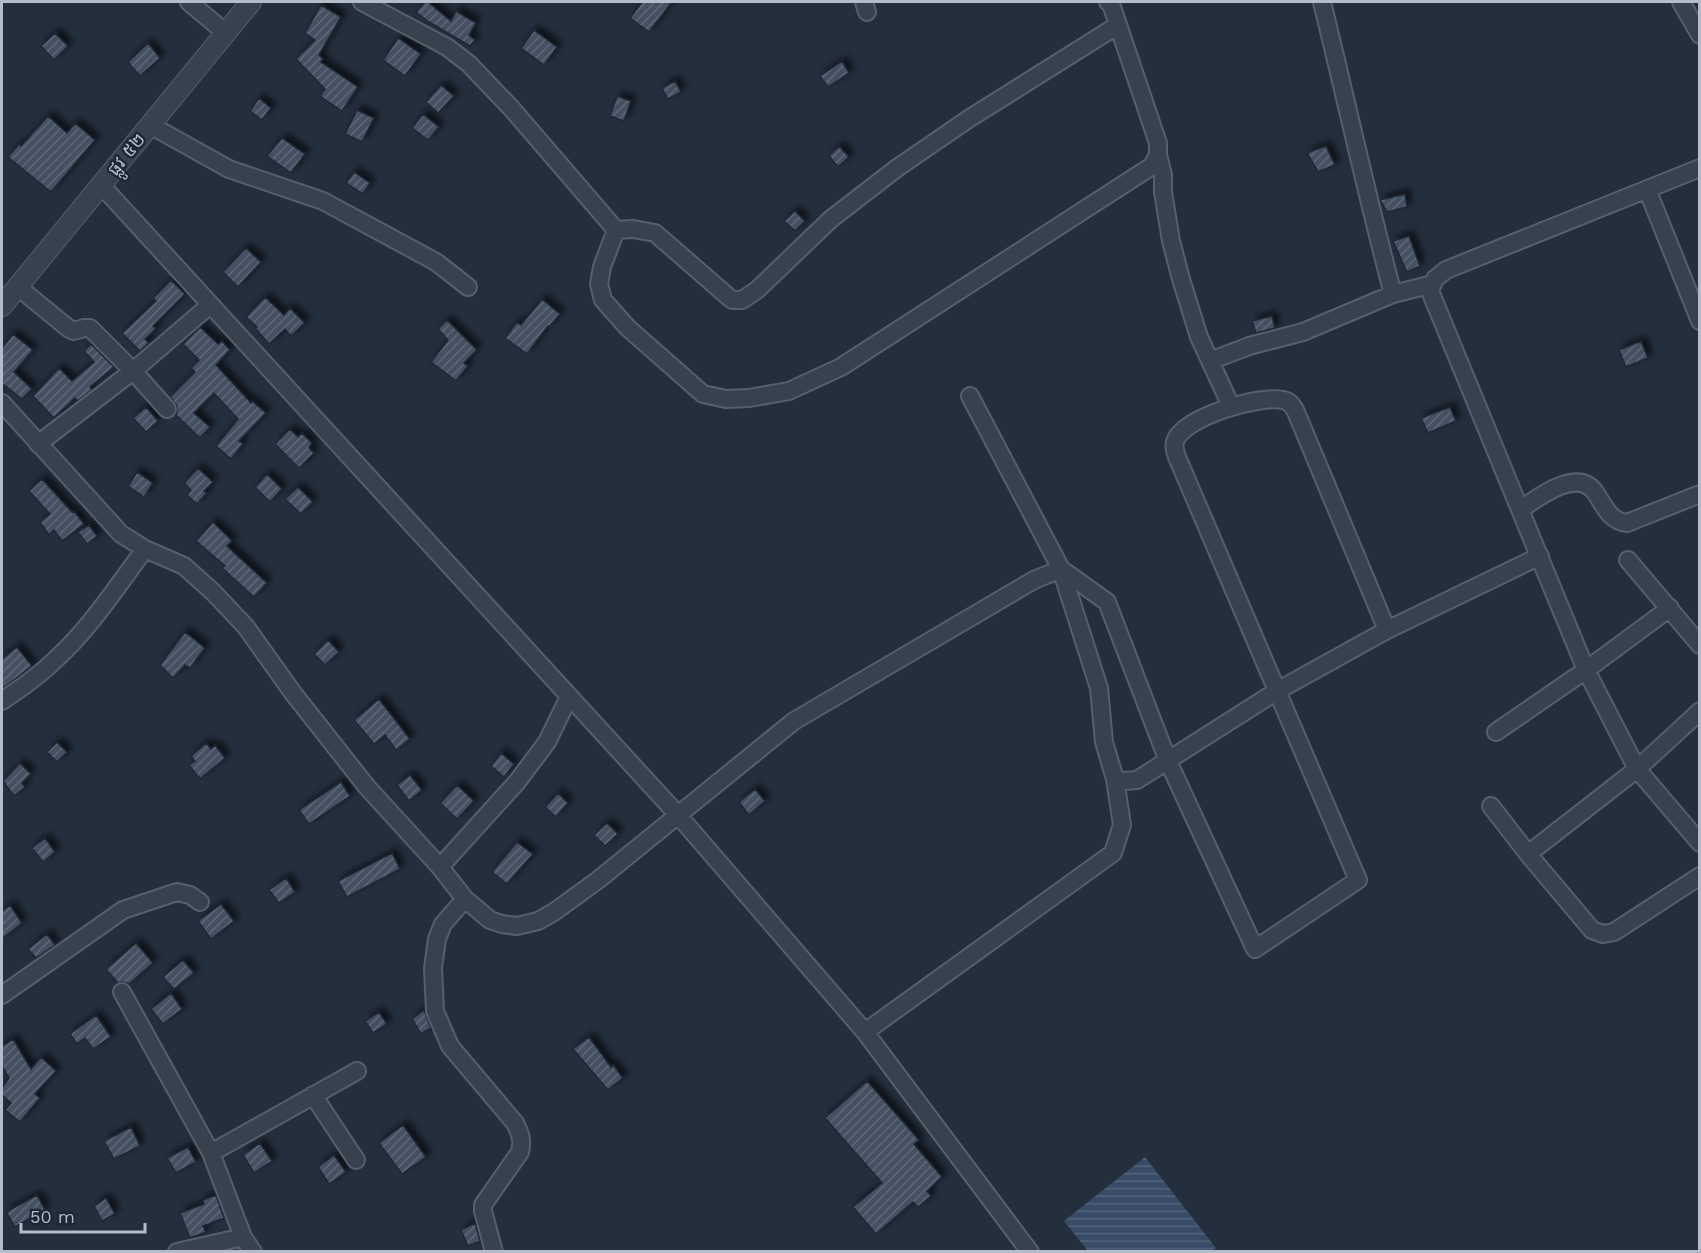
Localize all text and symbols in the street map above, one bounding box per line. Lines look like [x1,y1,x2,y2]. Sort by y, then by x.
street label: ផ្លូវ ៥២ [103,129,154,183]
scale bar [21,1196,146,1234]
text: 50 m [30,1206,75,1227]

